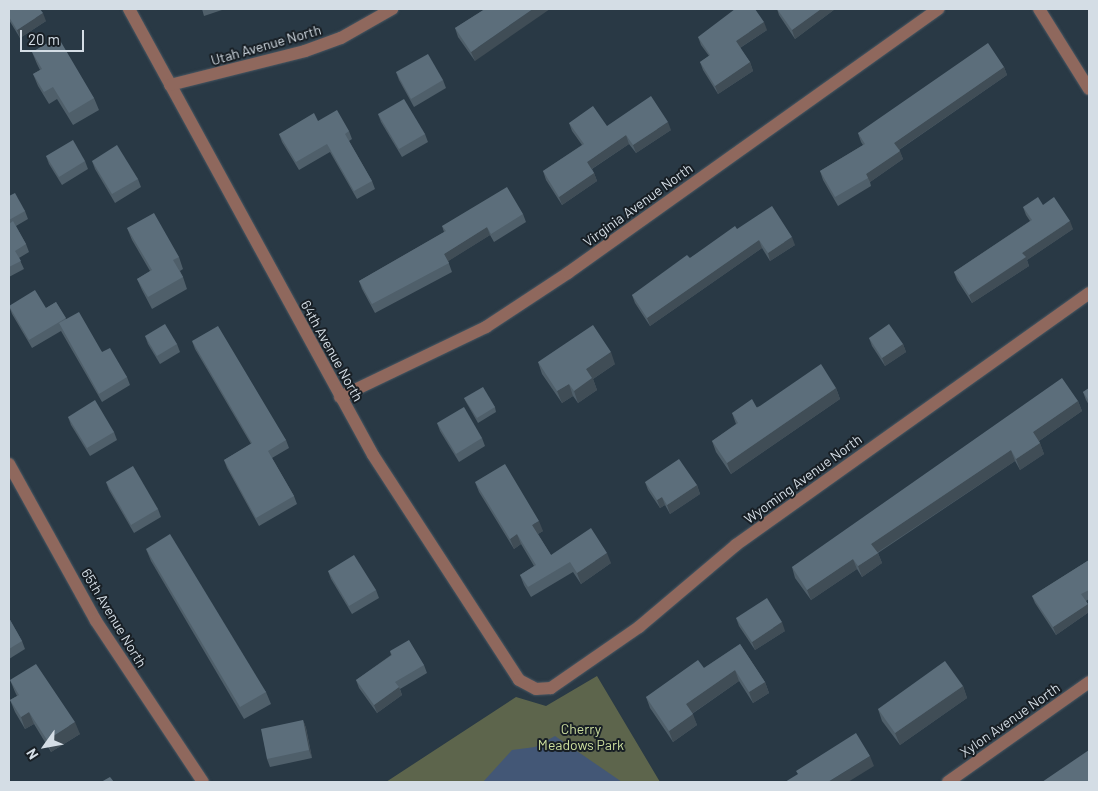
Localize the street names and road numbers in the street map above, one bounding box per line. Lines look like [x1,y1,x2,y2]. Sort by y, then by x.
street label: Utah Avenue North [209,21,323,69]
street label: Virginia Avenue North [580,160,696,250]
street label: 64th Avenue North [297,298,367,404]
street label: Wyoming Avenue North [741,431,865,527]
street label: 65th Avenue North [78,566,150,670]
street label: Xylon Avenue North [957,679,1063,761]

